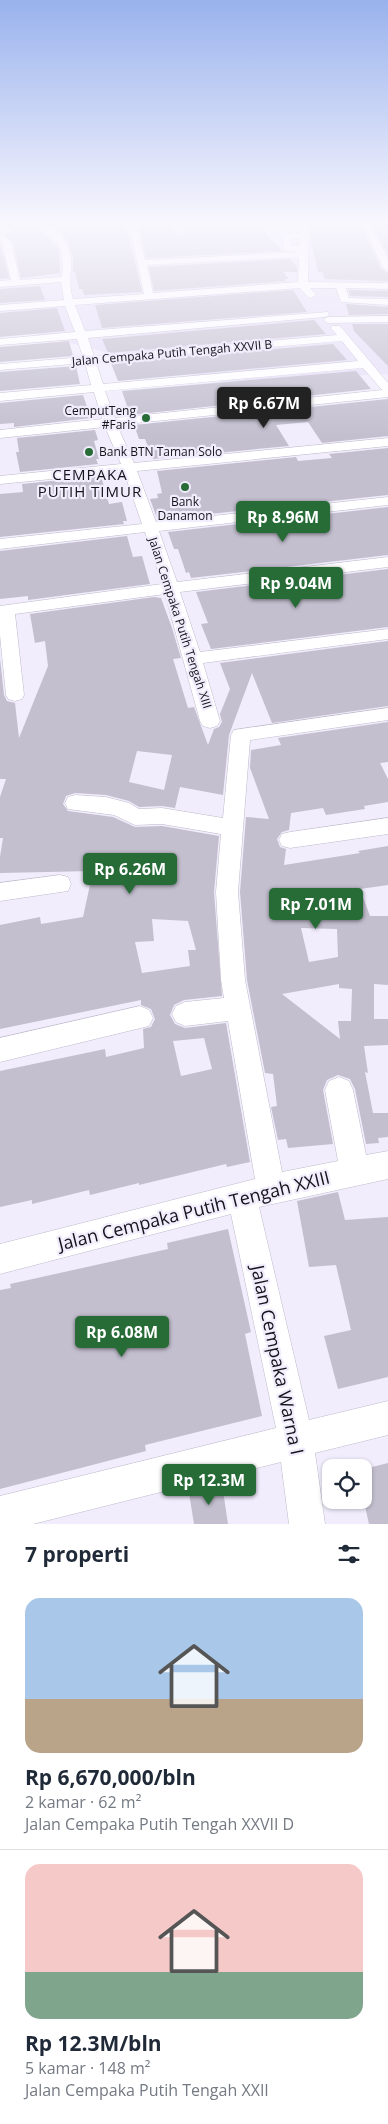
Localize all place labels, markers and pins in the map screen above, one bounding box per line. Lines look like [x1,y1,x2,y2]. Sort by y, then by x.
pin: Rp 6.67M [212,386,316,429]
place label: CemputTeng #Faris [64,402,136,433]
marker: CemputTeng #Faris [140,412,152,424]
place label: Bank BTN Taman Solo [99,443,222,460]
marker: Bank BTN Taman Solo [83,446,95,458]
marker: Bank Danamon [179,481,191,493]
place label: Bank Danamon [157,493,213,524]
pin: Rp 8.96M [231,500,335,543]
pin: Rp 9.04M [244,566,348,609]
pin: Rp 6.26M [78,852,182,895]
pin: Rp 7.01M [264,888,368,930]
pin: Rp 6.08M [70,1316,174,1358]
pin: Rp 12.3M [157,1464,261,1506]

